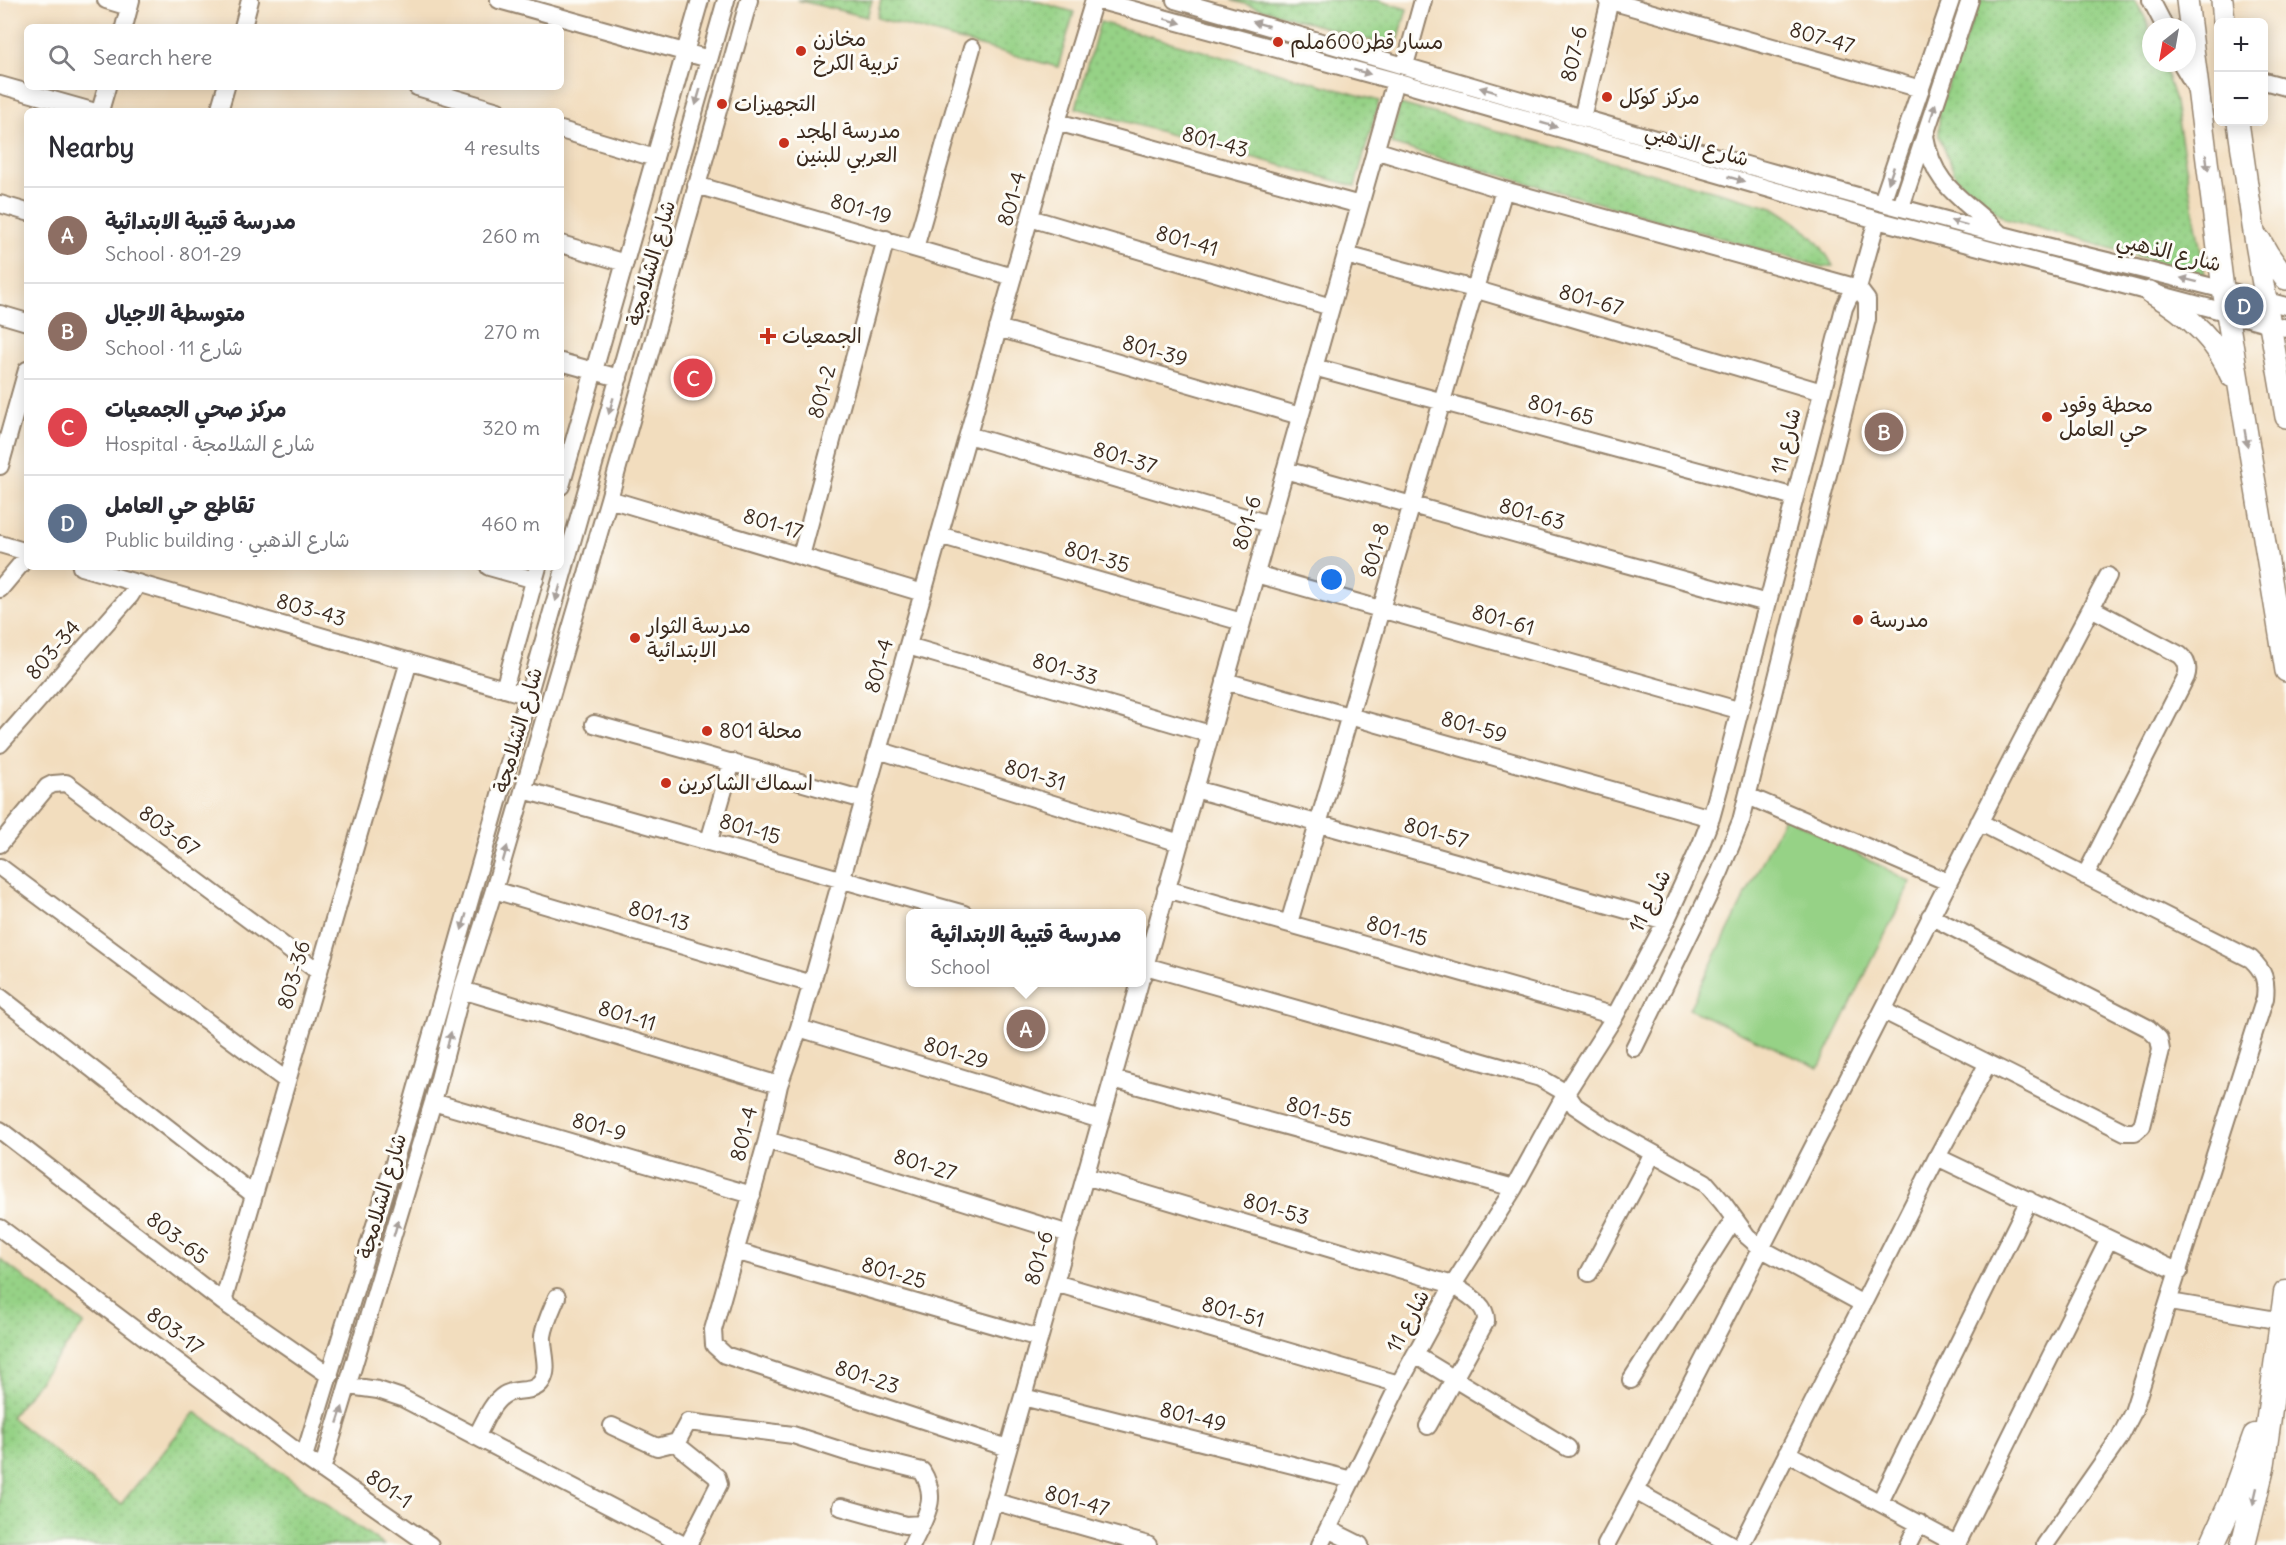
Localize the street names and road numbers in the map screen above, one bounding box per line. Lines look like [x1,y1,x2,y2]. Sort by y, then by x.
street label: 807-47 [1787,15,1858,60]
street label: 807-6 [1554,23,1593,84]
street label: شارع الذهبي [1641,117,1752,178]
street label: 801-43 [1179,120,1251,163]
street label: 801-4 [991,169,1032,229]
street label: 801-19 [827,187,895,230]
street label: شارع الشلامجة [620,197,683,329]
street label: 801-41 [1153,219,1221,262]
street label: شارع الذهبي [2113,226,2224,283]
street label: 801-67 [1556,277,1626,322]
street label: 801-39 [1119,328,1191,373]
street label: 801-2 [801,362,842,422]
street label: 801-65 [1525,388,1597,431]
street label: شارع 11 [1764,405,1809,477]
street label: 801-37 [1090,435,1160,480]
street label: 801-63 [1496,491,1568,536]
street label: 801-6 [1226,493,1267,553]
street label: 801-17 [740,502,806,545]
street label: 801-8 [1354,520,1395,580]
street label: 801-35 [1061,534,1133,579]
street label: 803-43 [273,587,349,632]
street label: 801-61 [1469,598,1537,641]
street label: 803-34 [19,614,86,685]
street label: 801-4 [858,636,899,696]
street label: 801-33 [1029,646,1101,691]
street label: شارع الشلامجة [487,664,550,796]
street label: 801-59 [1438,704,1510,749]
street label: 801-31 [1001,752,1069,797]
street label: 803-67 [134,799,205,862]
street label: 801-15 [716,807,784,850]
street label: 801-57 [1401,811,1471,855]
street label: شارع 11 [1622,865,1679,938]
street label: 801-13 [625,894,693,937]
street label: 801-15 [1363,909,1431,952]
street label: 803-36 [271,937,316,1012]
street label: 801-11 [595,994,659,1037]
street label: 801-29 [921,1030,992,1075]
street label: 801-55 [1283,1090,1355,1133]
street label: 801-4 [724,1104,763,1164]
street label: 801-9 [569,1106,629,1147]
street label: شارع الشلامجة [351,1130,414,1262]
street label: 801-27 [890,1142,960,1187]
street label: 801-53 [1240,1186,1312,1231]
street label: 803-65 [141,1205,214,1270]
street label: 801-6 [1018,1228,1059,1288]
street label: 801-25 [859,1250,930,1295]
street label: شارع 11 [1380,1285,1437,1358]
street label: 801-51 [1199,1290,1267,1333]
street label: 803-17 [141,1300,209,1361]
street label: 801-23 [832,1353,903,1400]
street label: 801-49 [1157,1395,1229,1438]
street label: 801-1 [361,1463,418,1514]
street label: 801-47 [1042,1479,1112,1523]

